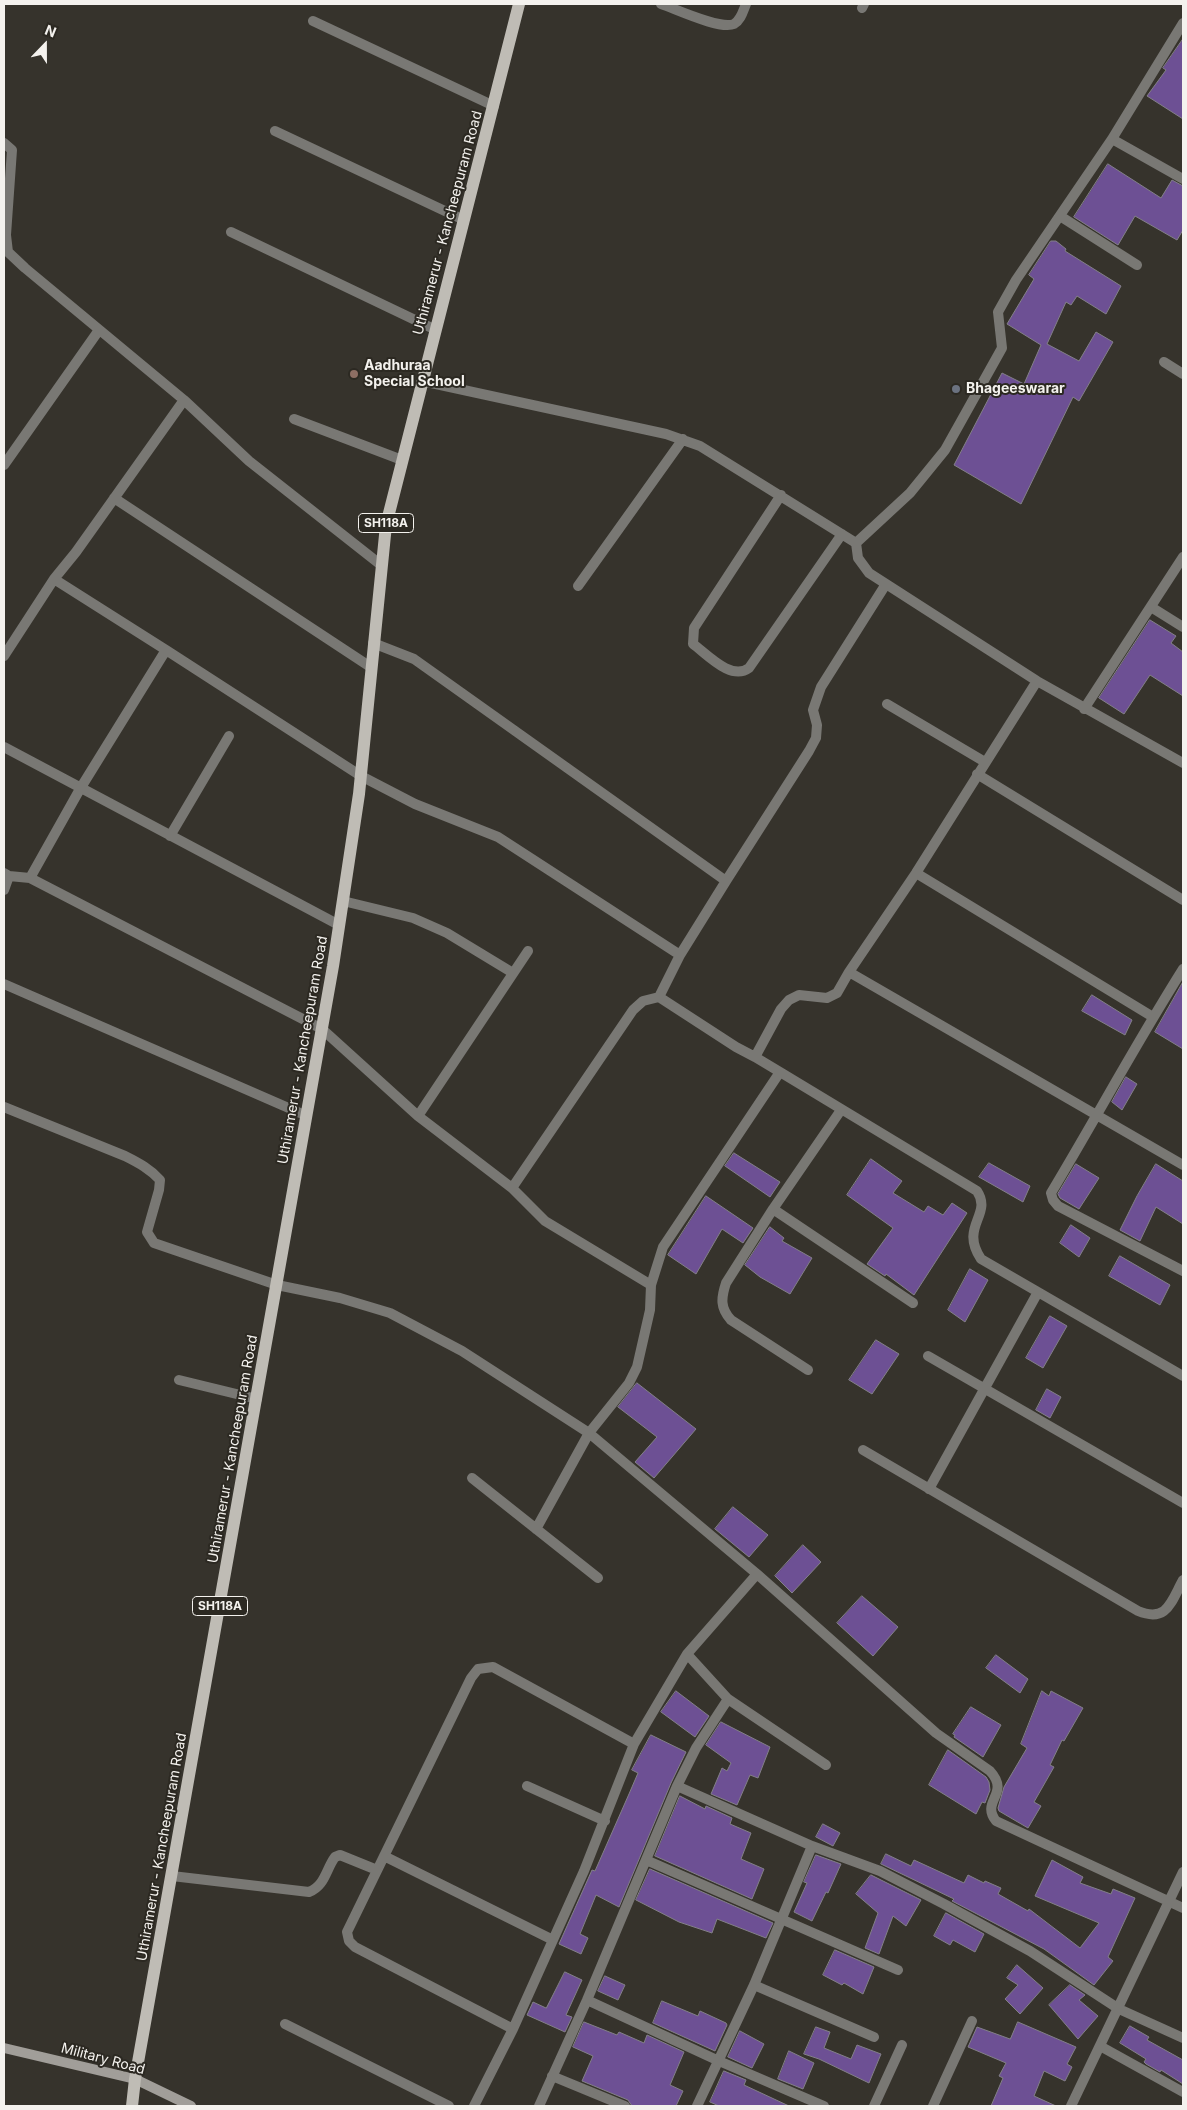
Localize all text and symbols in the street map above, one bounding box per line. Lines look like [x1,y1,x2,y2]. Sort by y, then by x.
north arrow [20,20,70,70]
text: N [43,21,59,41]
street label: Uthiramerur - Kancheepuram Road [410,109,486,337]
place label: Aadhuraa Special School [364,358,465,391]
marker: Aadhuraa Special School [348,368,360,380]
place label: Bhageeswarar [966,381,1065,397]
marker: Bhageeswarar [950,383,962,395]
road number: SH118A [358,514,414,532]
street label: Uthiramerur - Kancheepuram Road [275,935,331,1165]
street label: Uthiramerur - Kancheepuram Road [205,1334,261,1564]
road number: SH118A [192,1596,248,1615]
street label: Uthiramerur - Kancheepuram Road [134,1732,190,1962]
street label: Military Road [59,2040,147,2078]

